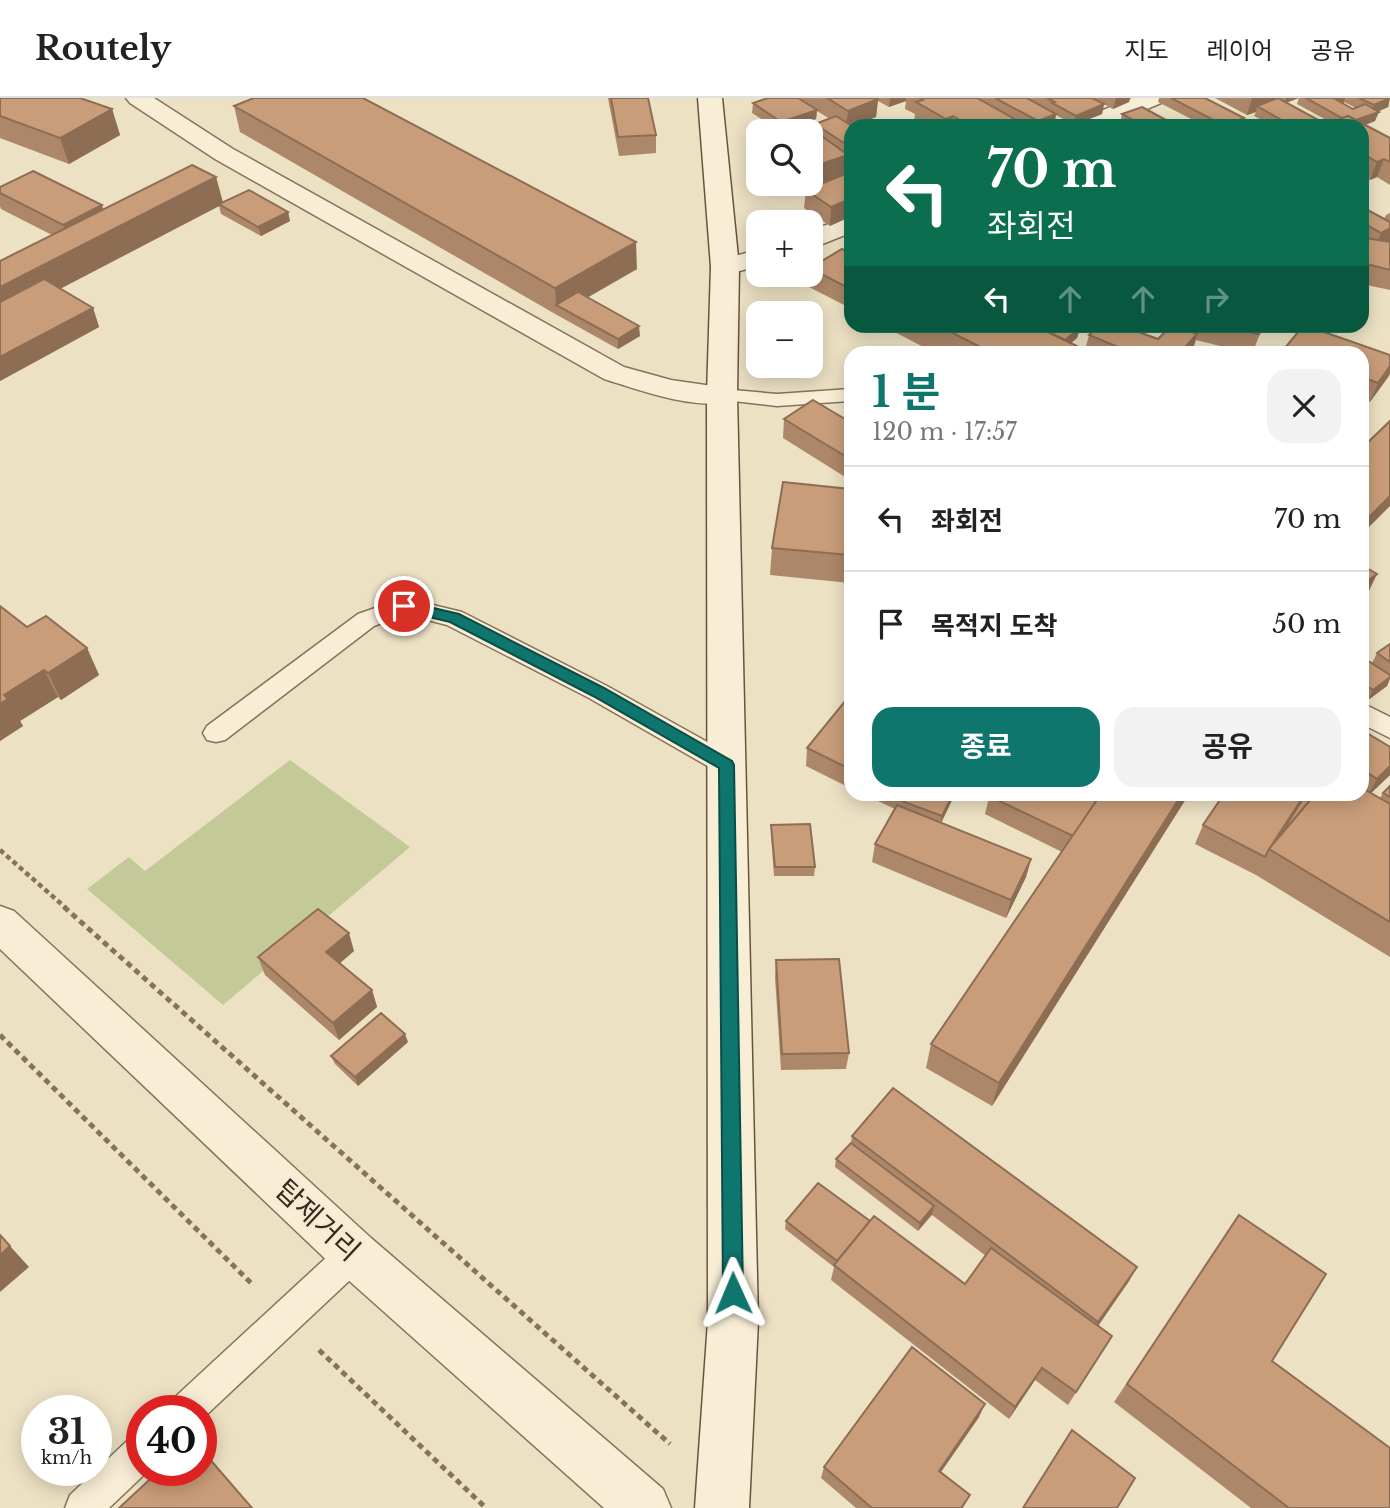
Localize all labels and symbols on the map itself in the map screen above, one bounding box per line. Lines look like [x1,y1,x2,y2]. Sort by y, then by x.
pin [374,576,434,636]
street label: 탑제거리 [268,1172,367,1268]
position arrow [696,1256,770,1330]
speed limit sign: 40 [126,1395,217,1486]

